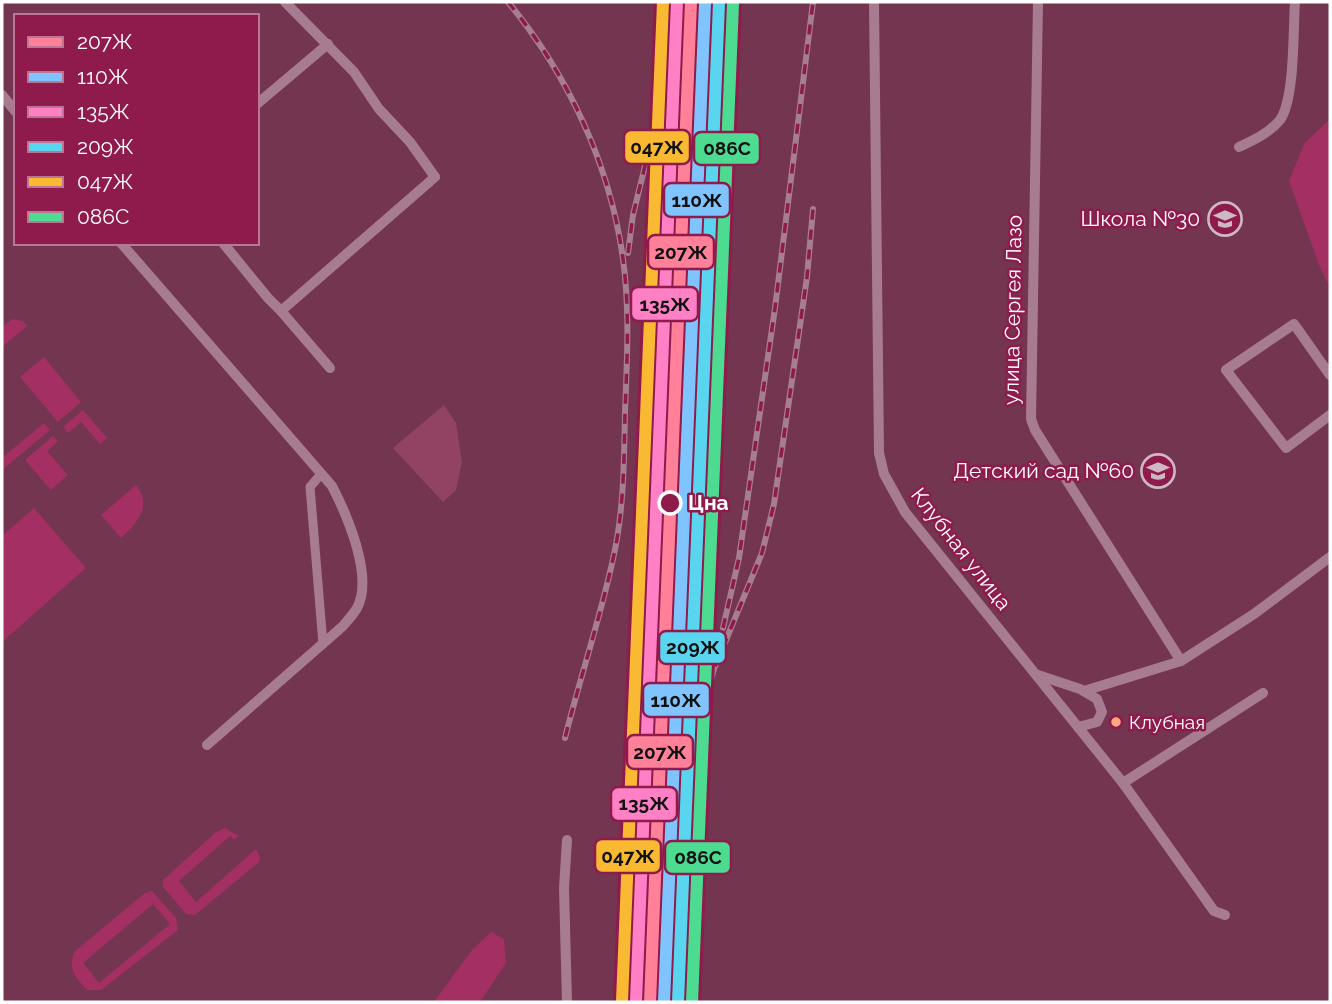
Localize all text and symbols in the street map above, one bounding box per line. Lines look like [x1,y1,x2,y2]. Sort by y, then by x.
legend [14,14,259,245]
text: 207Ж [77,29,133,54]
text: 110Ж [77,64,129,89]
text: 135Ж [77,99,130,124]
line badge: 047Ж [624,130,690,164]
line badge: 086С [694,132,760,165]
text: 209Ж [77,134,134,159]
text: 047Ж [630,136,684,158]
text: 086С [703,137,751,159]
text: 047Ж [77,169,133,194]
line badge: 110Ж [664,183,730,217]
text: 110Ж [672,189,722,211]
school or university icon: Школа №30 [1206,200,1244,238]
text: 086С [77,204,129,229]
place label: Школа №30 [1080,206,1200,231]
street label: улица Сергея Лазо [998,215,1027,405]
line badge: 207Ж [648,235,714,269]
text: 207Ж [654,241,708,263]
line badge: 135Ж [631,287,698,321]
text: 135Ж [640,293,690,315]
school or university icon: Детский сад №60 [1139,452,1177,490]
place label: Детский сад №60 [953,458,1134,483]
street label: Клубная улица [906,483,1017,615]
place label: Цна [688,490,729,515]
marker: Цна [658,491,682,515]
line badge: 209Ж [659,631,726,664]
text: 209Ж [666,636,720,658]
line badge: 110Ж [643,683,710,717]
text: 110Ж [651,689,701,711]
place label: Клубная [1129,711,1205,733]
marker: Клубная [1109,715,1123,729]
line badge: 207Ж [627,735,693,769]
text: 207Ж [633,741,687,763]
line badge: 135Ж [611,787,677,821]
text: 135Ж [619,792,669,814]
line badge: 047Ж [595,839,661,873]
line badge: 086С [665,841,731,874]
text: 047Ж [601,845,655,867]
text: 086С [674,846,722,868]

